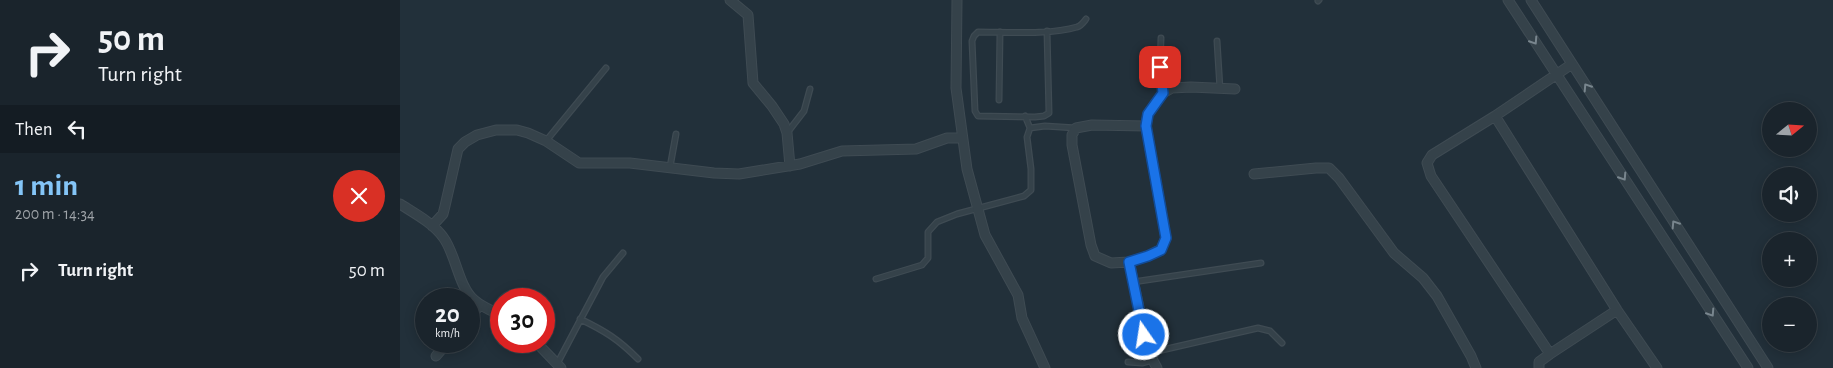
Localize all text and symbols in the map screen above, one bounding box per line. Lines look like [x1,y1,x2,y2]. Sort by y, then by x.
icon: right [15,20,80,85]
text: 50 m [98,22,165,57]
one-way arrow [1528,35,1537,45]
pin [1139,46,1181,88]
icon: arrive [1146,53,1174,81]
text: Turn right [98,63,182,85]
one-way arrow [1584,84,1594,93]
north arrow [1762,102,1818,158]
map controls [1762,102,1817,352]
icon: left [63,115,91,143]
text: Then [15,120,53,139]
button: sound [1762,167,1817,222]
button: close [333,170,385,222]
text: 1 min [15,171,78,201]
one-way arrow [1617,171,1626,181]
text: 200 m · 14:34 [15,206,95,222]
one-way arrow [1672,220,1682,229]
button: + [1762,232,1817,287]
icon: right [15,257,43,285]
text: Turn right [58,261,133,280]
text: 50 m [349,261,385,280]
speed limit sign: 30 [490,288,555,353]
button: − [1762,297,1817,352]
text: 20 [435,302,460,327]
position arrow [1117,308,1169,360]
one-way arrow [1705,308,1715,317]
text: km/h [435,327,460,339]

